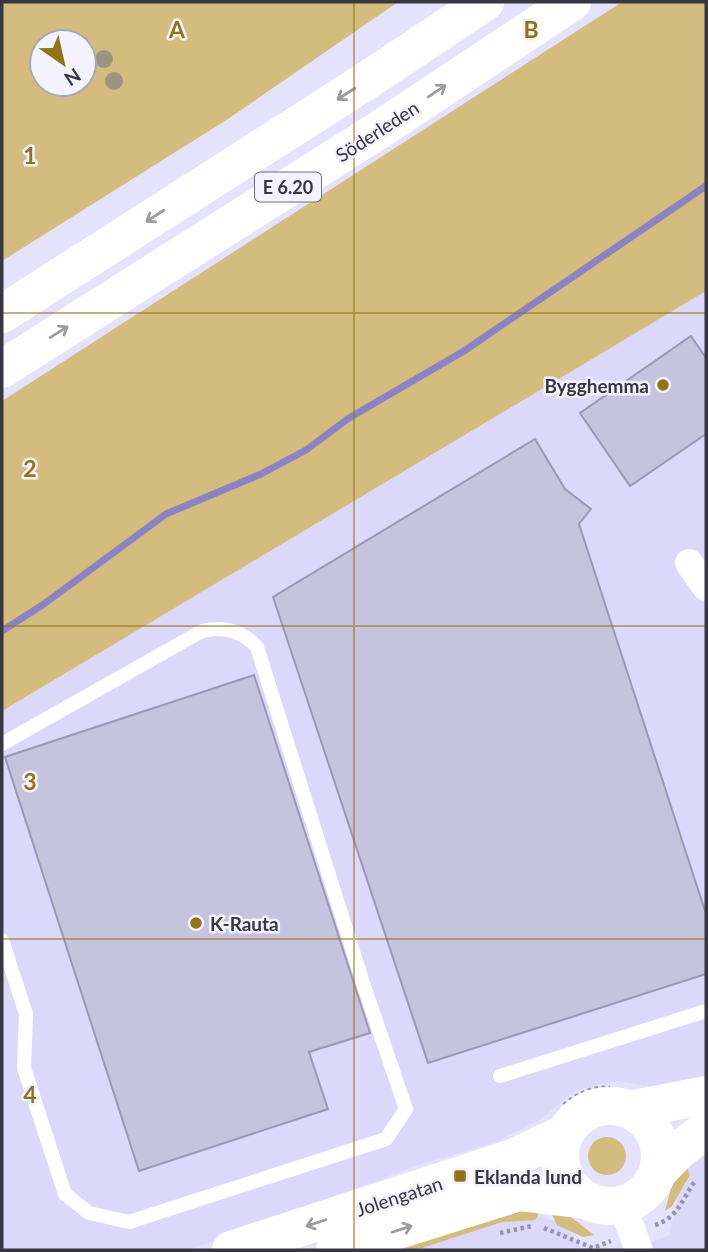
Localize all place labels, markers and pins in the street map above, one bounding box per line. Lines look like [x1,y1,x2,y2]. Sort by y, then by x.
place label: Bygghemma [545,374,649,397]
marker: Bygghemma [655,377,671,393]
place label: K-Rauta [210,912,279,935]
marker: K-Rauta [188,915,204,931]
place label: Eklanda lund [474,1165,582,1188]
marker: Eklanda lund [452,1168,468,1184]

